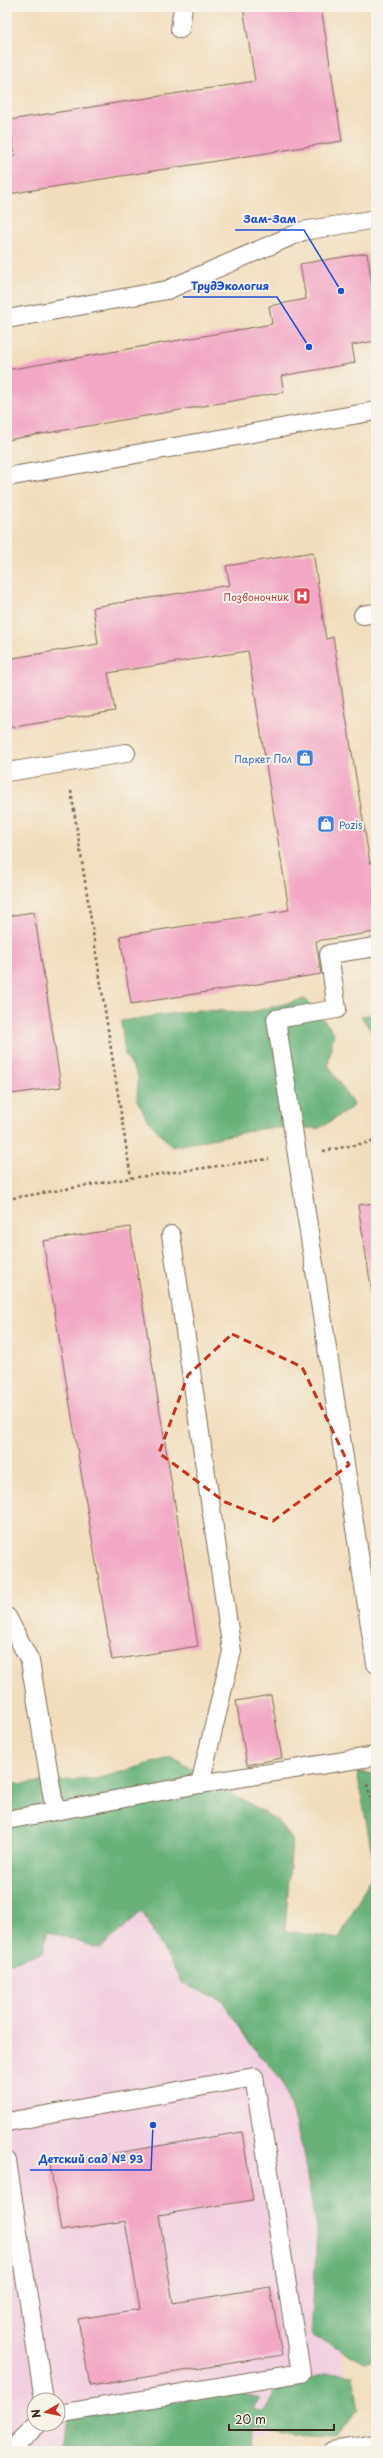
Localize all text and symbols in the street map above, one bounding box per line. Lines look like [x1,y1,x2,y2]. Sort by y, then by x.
callout: Зам-Зам [235,207,304,230]
text: Зам-Зам [242,210,297,227]
callout: ТрудЭкология [183,274,277,297]
text: ТрудЭкология [191,277,269,294]
hospital icon: Позвоночник [292,586,312,606]
place label: Позвоночник [223,589,289,604]
shop icon: Паркет Пол [295,748,315,768]
place label: Паркет Пол [234,751,292,766]
shop icon: Pozis [316,814,336,834]
place label: Pozis [339,817,363,832]
callout: Детский сад № 93 [30,2147,151,2170]
text: Детский сад № 93 [38,2150,143,2167]
north arrow [26,2392,66,2432]
scale bar [229,2406,334,2432]
text: N [27,2408,45,2419]
text: 20 m [235,2410,266,2428]

